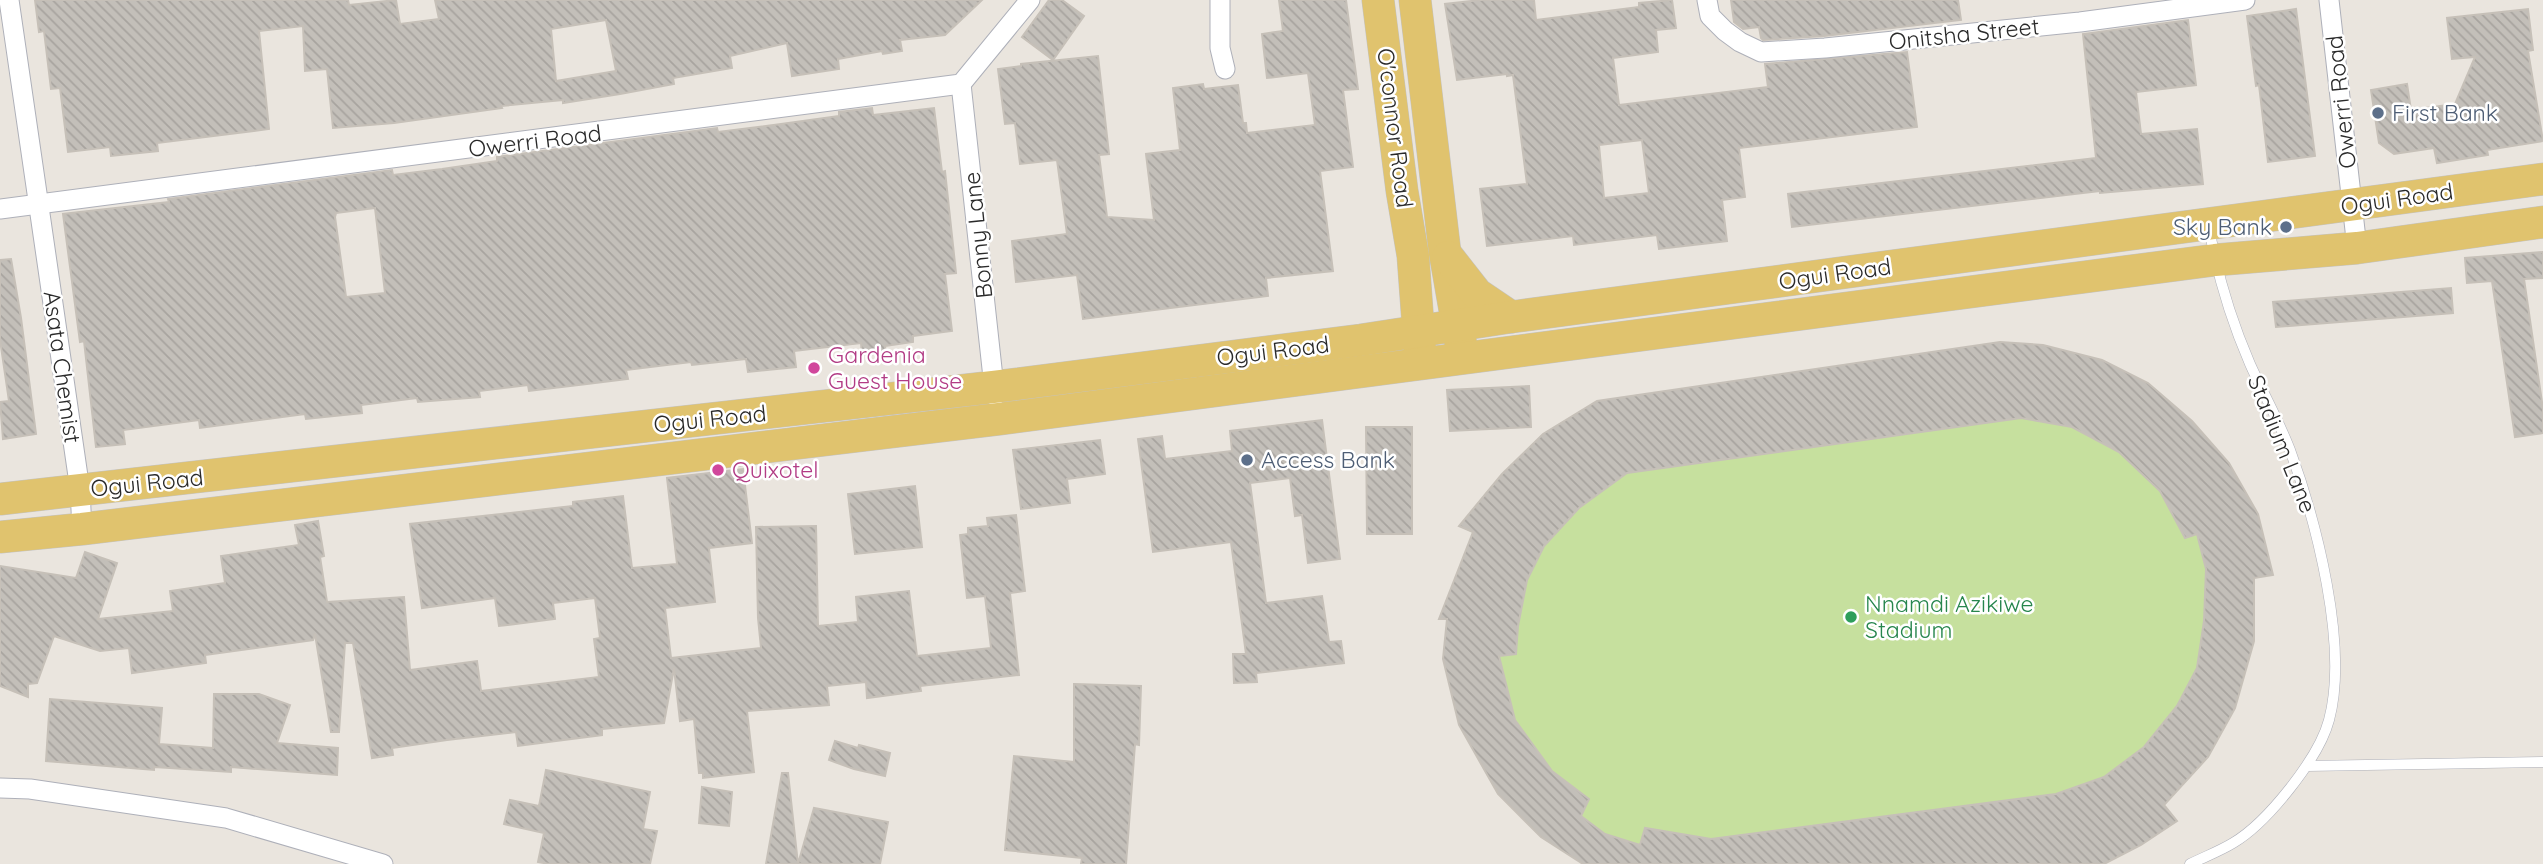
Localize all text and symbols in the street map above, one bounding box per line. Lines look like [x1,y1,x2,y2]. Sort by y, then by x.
street label: Onitsha Street [1887,11,2041,56]
street label: Owerri Road [2319,34,2362,170]
street label: O'connor Road [1371,46,1420,209]
place label: First Bank [2392,98,2498,127]
marker: First Bank [2370,105,2386,121]
street label: Owerri Road [467,118,603,163]
street label: Bonny Lane [956,170,999,300]
street label: Ogui Road [2339,176,2455,221]
place label: Sky Bank [2173,212,2272,241]
marker: Sky Bank [2278,219,2294,235]
street label: Ogui Road [1777,251,1893,296]
street label: Asata Chemist [37,289,88,445]
street label: Ogui Road [1215,329,1331,372]
place label: Gardenia Guest House [828,340,962,395]
marker: Gardenia Guest House [806,360,822,376]
street label: Stadium Lane [2242,371,2323,517]
street label: Ogui Road [652,398,768,439]
place label: Access Bank [1261,445,1395,474]
marker: Access Bank [1239,452,1255,468]
place label: Quixotel [732,455,819,484]
street label: Ogui Road [89,462,205,503]
marker: Quixotel [710,462,726,478]
place label: Nnamdi Azikiwe Stadium [1865,589,2033,644]
marker: Nnamdi Azikiwe Stadium [1843,609,1859,625]

